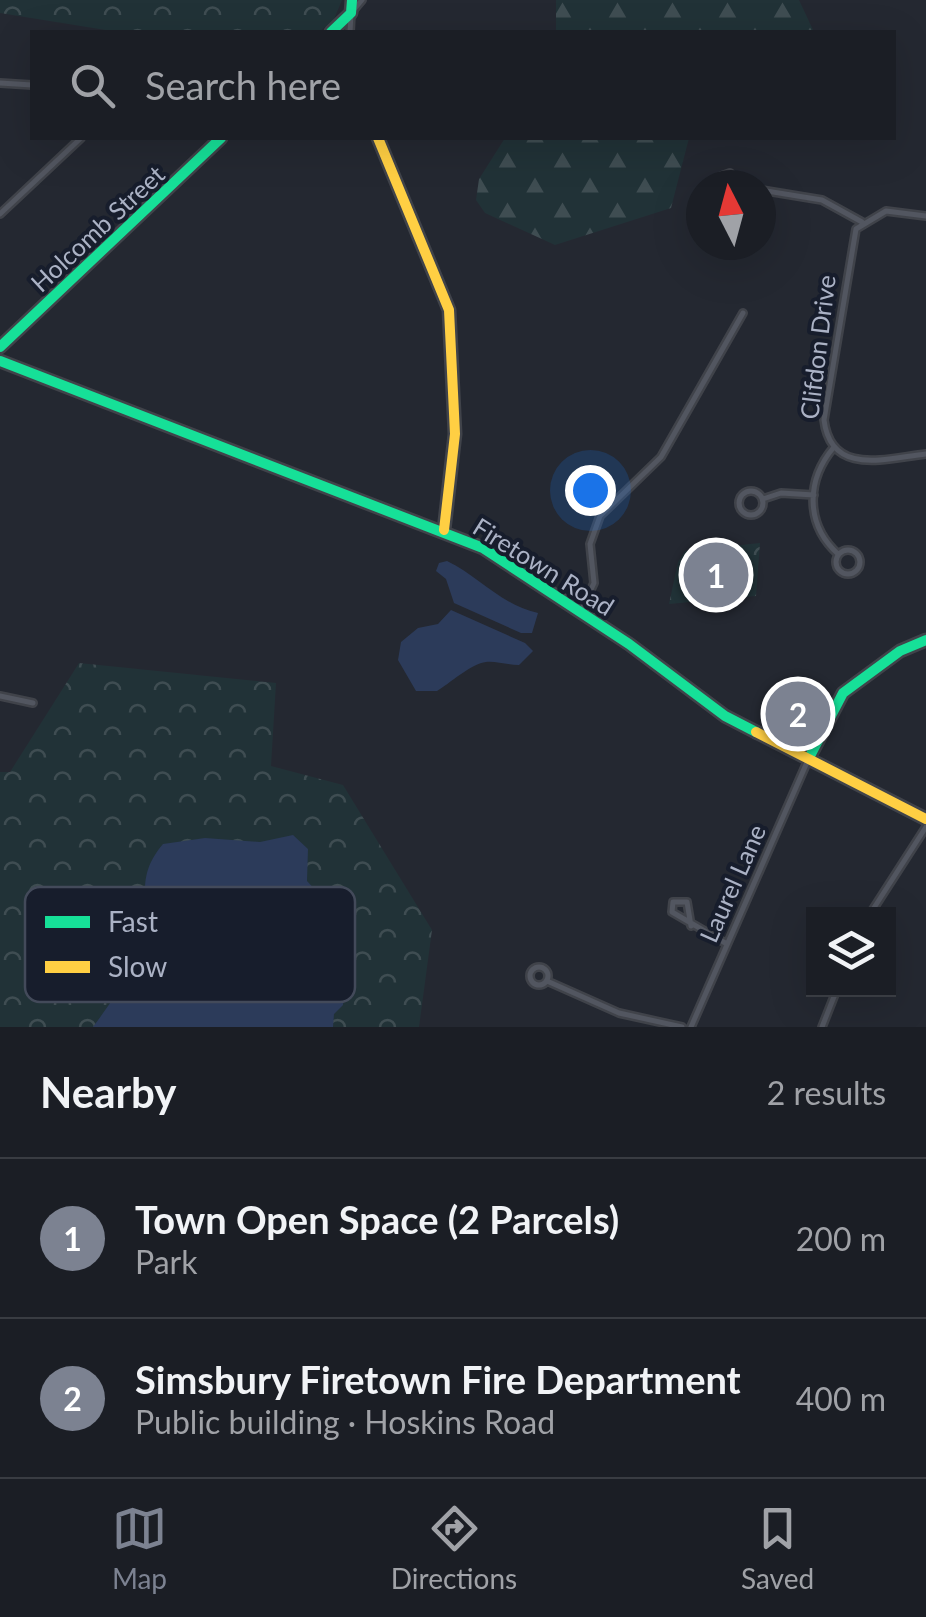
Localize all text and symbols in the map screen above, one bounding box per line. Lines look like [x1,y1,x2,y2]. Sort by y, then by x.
search box [30,30,896,140]
icon: search [65,58,120,113]
text: Search here [145,62,341,108]
street label: Holcomb Street [24,159,170,297]
north arrow [686,170,776,260]
street label: Clifdon Drive [793,273,841,421]
your location [565,465,616,516]
street label: Firetown Road [468,511,620,621]
pin: 1 [684,538,748,612]
pin: 2 [766,676,830,752]
street label: Laurel Lane [693,819,771,947]
legend [25,887,355,1002]
text: Fast [108,904,158,938]
map controls [806,907,896,997]
button: layers [806,907,896,997]
text: Slow [108,949,167,983]
text: Nearby [40,1067,177,1117]
text: 2 results [767,1073,886,1112]
text: Town Open Space (2 Parcels) [135,1196,619,1242]
text: 1 [63,1219,82,1258]
text: 200 m [796,1219,886,1258]
text: Park [135,1242,198,1281]
text: Simsbury Firetown Fire Department [135,1356,741,1402]
text: 2 [63,1379,82,1418]
text: 400 m [796,1379,886,1418]
text: Public building · Hoskins Road [135,1402,555,1441]
tab: Map [112,1501,167,1595]
tab: Directions [391,1501,517,1595]
tab: Saved [741,1501,814,1595]

